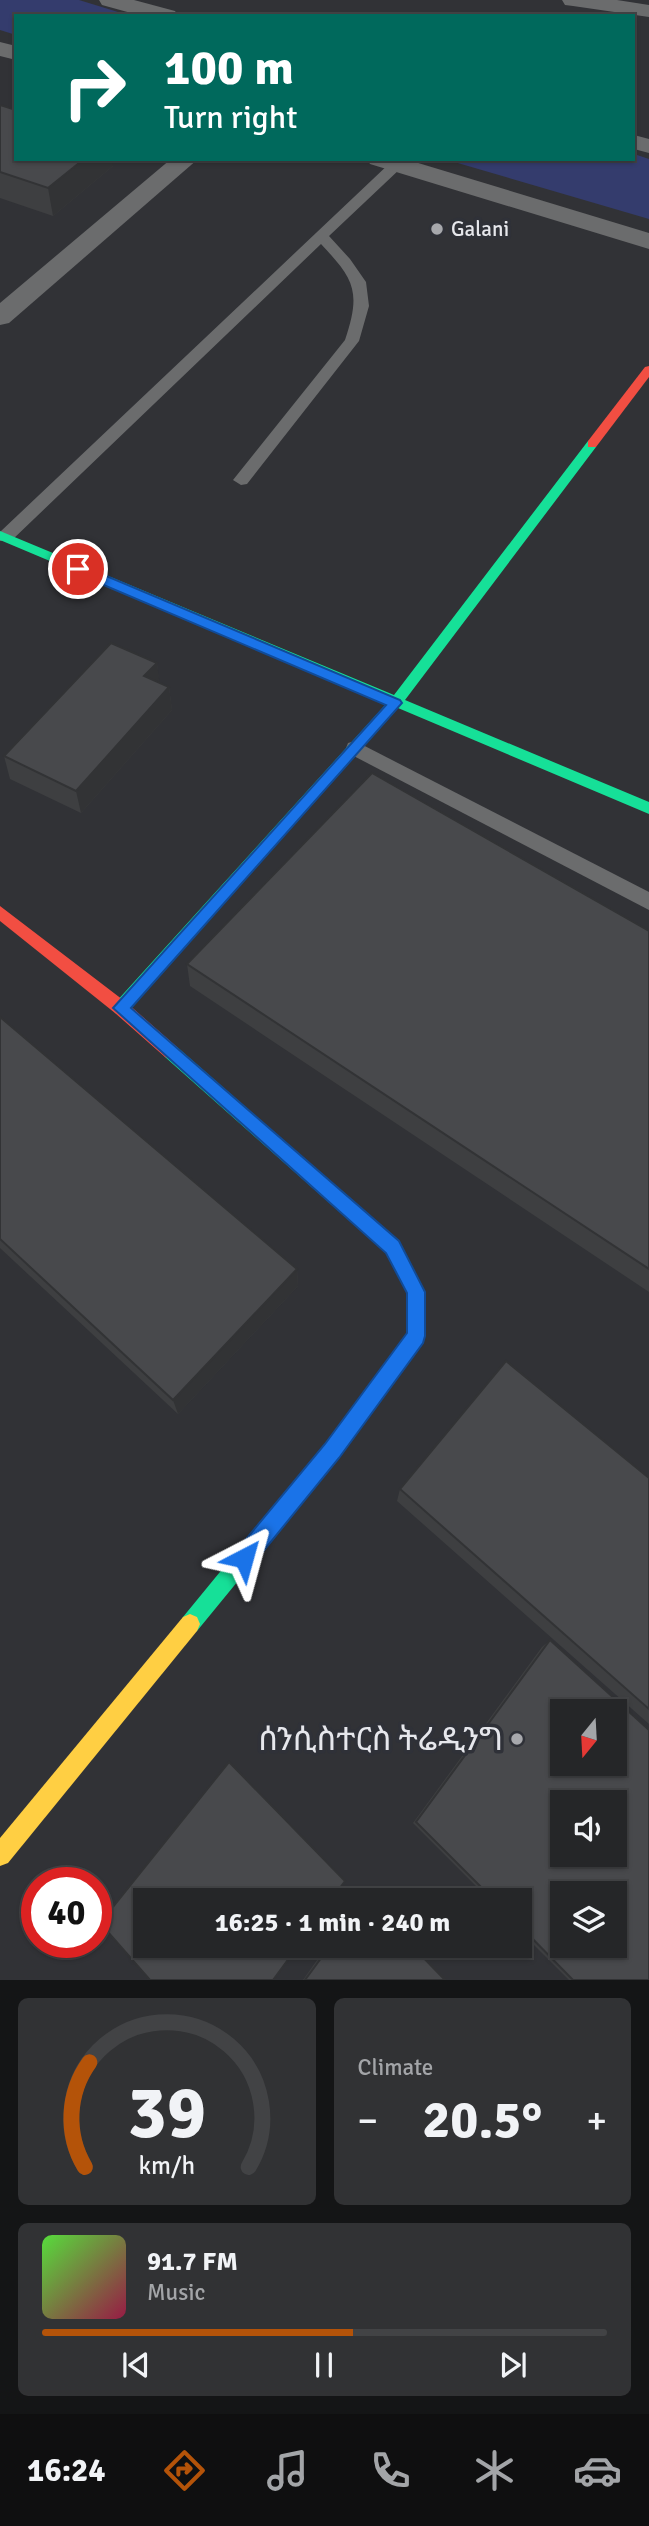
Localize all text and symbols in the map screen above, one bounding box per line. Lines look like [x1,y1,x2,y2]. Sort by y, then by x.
text: 100 m [164,38,294,98]
icon: right [49,42,140,133]
text: Turn right [164,98,297,137]
place label: Galani [451,216,509,242]
marker: Galani [429,221,445,237]
pin [48,539,108,599]
icon: arrive [59,550,97,588]
position arrow [207,1521,281,1595]
north arrow [550,1699,626,1776]
map controls [550,1699,627,1958]
place label: ሰንሲስተርስ ትሬዲንግ [258,1720,503,1759]
marker: ሰንሲስተርስ ትሬዲንግ [509,1731,525,1747]
button: sound [550,1790,627,1867]
speed limit sign: 40 [21,1867,112,1958]
button: layers [550,1881,627,1958]
text: 16:25 · 1 min · 240 m [215,1907,450,1939]
text: Climate [358,2053,433,2082]
text: 39 [127,2070,206,2159]
text: 20.5° [422,2088,542,2152]
text: − [358,2097,378,2144]
text: + [586,2097,607,2144]
text: km/h [138,2150,195,2181]
text: 91.7 FM [147,2246,238,2278]
text: Music [147,2278,205,2307]
icon: previous [117,2346,155,2384]
icon: pause [305,2346,343,2384]
icon: next [494,2346,532,2384]
icon: directions [160,2446,209,2495]
icon: music [263,2446,312,2495]
icon: phone [366,2446,415,2495]
icon: climate [470,2446,519,2495]
icon: car [573,2446,622,2495]
text: 16:24 [27,2451,106,2490]

